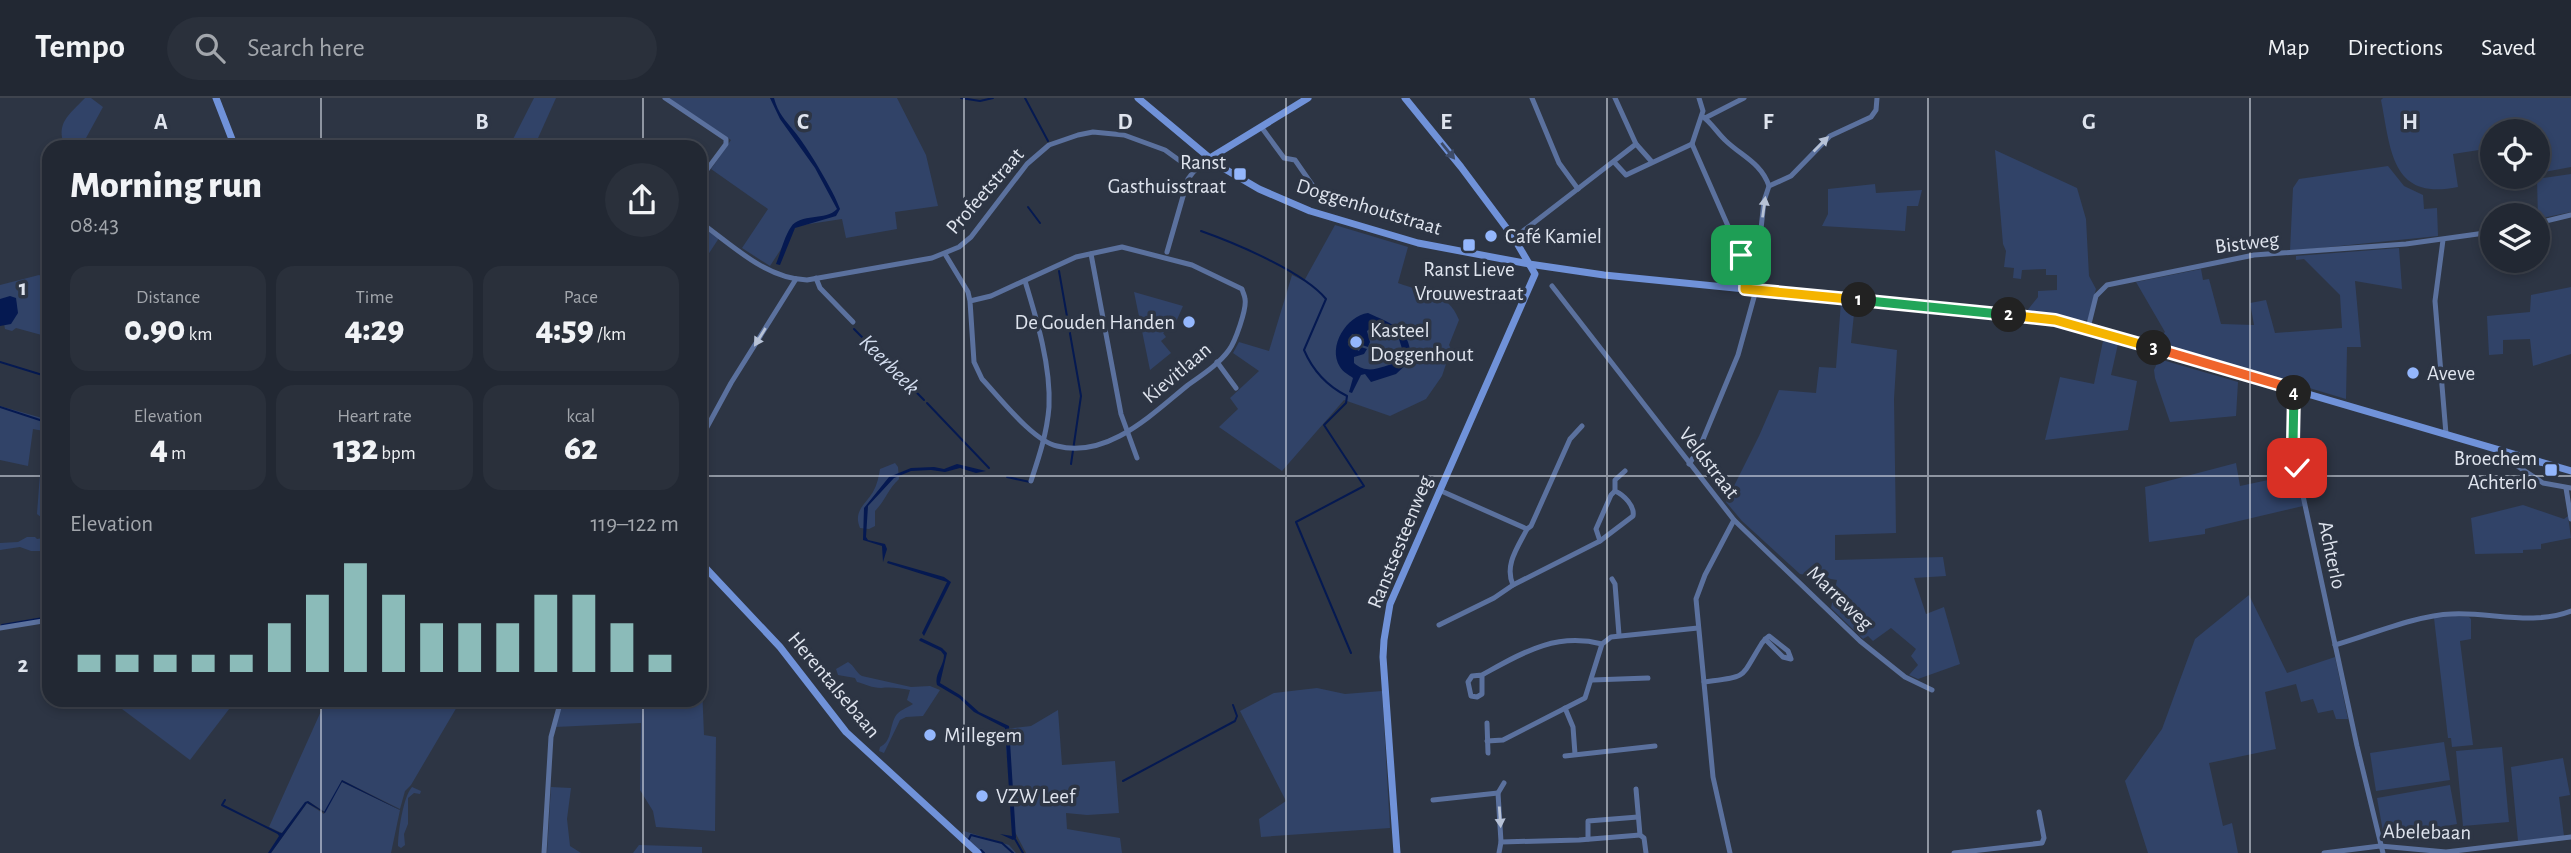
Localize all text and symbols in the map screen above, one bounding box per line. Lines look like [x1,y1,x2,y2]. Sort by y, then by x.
search box [167,17,657,80]
icon: search [191,29,229,67]
text: Tempo [35,31,125,64]
text: Search here [247,35,365,61]
text: Map [2267,36,2309,60]
text: Directions [2347,36,2443,60]
text: Saved [2481,36,2536,60]
text: A [154,111,168,134]
text: B [475,111,489,134]
text: C [797,111,809,134]
text: D [1117,111,1133,134]
text: E [1440,111,1452,134]
text: F [1763,111,1774,134]
text: G [2082,111,2096,134]
text: H [2402,111,2418,134]
map controls [2480,119,2550,273]
button: locate [2480,119,2550,189]
one-way arrow [1812,137,1829,153]
one-way arrow [1441,141,1456,159]
street label: Profeetstraat [942,144,1028,238]
place label: Ranst Gasthuisstraat [1108,152,1226,197]
button: share [605,163,679,237]
marker: Ranst Gasthuisstraat [1232,166,1248,182]
text: Morning run [70,167,262,205]
street label: Doggenhoutstraat [1294,175,1444,239]
one-way arrow [1759,195,1770,217]
button: layers [2480,203,2550,273]
text: 08:43 [70,214,119,237]
pin [1711,225,1771,285]
place label: Café Kamiel [1505,226,1602,247]
marker: Café Kamiel [1483,228,1499,244]
street label: Bistweg [2214,229,2281,257]
icon: arrive [1722,236,1760,274]
marker: Ranst Lieve Vrouwestraat [1461,237,1477,253]
place label: Ranst Lieve Vrouwestraat [1414,259,1524,304]
text: 1 [19,277,27,300]
pin: 1 [1842,282,1876,318]
text: Distance [136,288,200,307]
text: Time [356,288,393,307]
text: Pace [564,288,598,307]
text: 1 [1855,290,1862,309]
pin: 2 [1992,298,2026,332]
text: 2 [2004,305,2013,324]
text: 0.90 [124,312,185,347]
text: 4:29 [345,312,404,347]
text: 4:59 [535,312,594,347]
place label: De Gouden Handen [1015,312,1175,333]
marker: De Gouden Handen [1181,314,1197,330]
place label: Kasteel Doggenhout [1370,320,1474,365]
text: km [185,325,212,344]
text: /km [594,325,626,344]
one-way arrow [753,327,766,347]
pin: 3 [2136,330,2172,366]
water label: Keerbeek [855,331,924,400]
marker: Kasteel Doggenhout [1348,334,1364,350]
text: 3 [2149,338,2158,357]
street label: Kievitlaan [1139,339,1215,407]
place label: Aveve [2427,363,2475,384]
marker: Aveve [2405,365,2421,381]
pin: 4 [2276,376,2312,410]
text: 4 [2289,383,2298,402]
text: Elevation [134,407,203,426]
text: Heart rate [337,407,412,426]
text: kcal [566,407,595,426]
street label: Veldstraat [1675,424,1743,503]
text: 4 [150,431,168,466]
text: 132 [333,431,378,466]
text: 62 [564,431,598,466]
pin [2267,438,2327,498]
text: m [168,444,186,463]
text: bpm [378,444,416,463]
place label: Broechem Achterlo [2454,448,2537,493]
icon: check [2278,449,2316,487]
marker: Broechem Achterlo [2543,462,2559,478]
street label: Ranstsesteenweg [1364,472,1436,611]
text: Elevation [70,513,153,536]
text: 119–122 m [590,513,679,536]
street label: Achterlo [2315,519,2349,591]
street label: Marreweg [1803,562,1878,635]
street label: Herentalsebaan [784,628,884,742]
text: 2 [18,654,29,677]
place label: Millegem [944,725,1022,746]
marker: Millegem [922,727,938,743]
place label: VZW Leef [996,786,1077,807]
marker: VZW Leef [974,788,990,804]
one-way arrow [1495,806,1506,828]
street label: Abelebaan [2383,821,2471,843]

